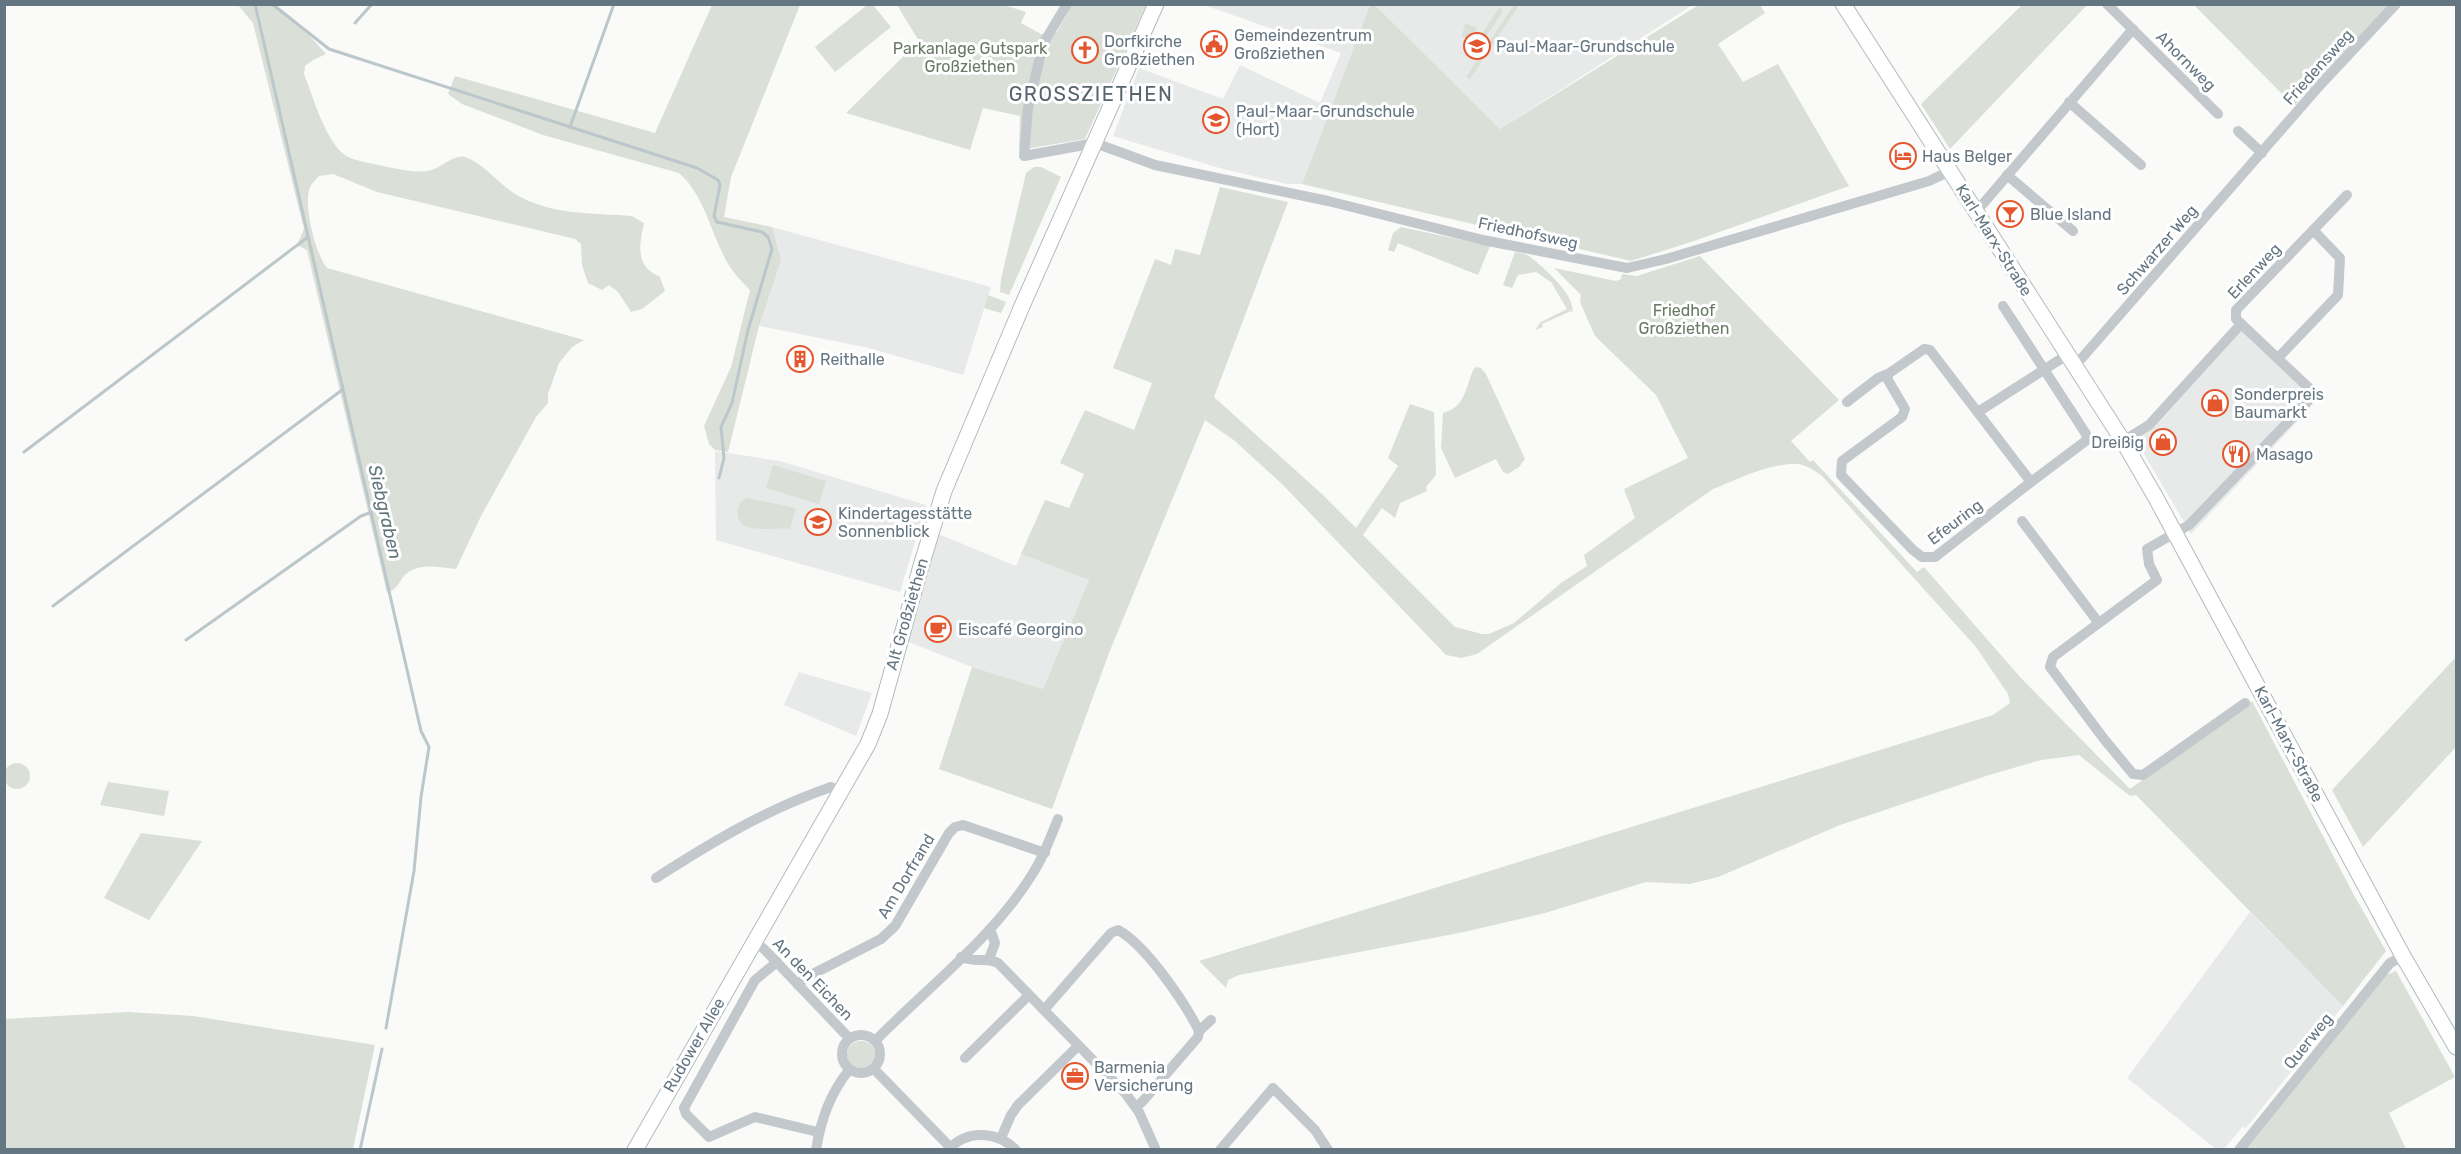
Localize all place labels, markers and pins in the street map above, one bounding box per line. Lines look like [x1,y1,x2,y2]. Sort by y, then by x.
place label: Gemeindezentrum Großziethen [1234,26,1372,63]
public building icon: Gemeindezentrum Großziethen [1199,29,1229,59]
school or university icon: Paul-Maar-Grundschule [1462,31,1492,61]
place label: Dorfkirche Großziethen [1104,32,1195,69]
church icon: Dorfkirche Großziethen [1070,35,1100,65]
place label: Paul-Maar-Grundschule [1496,37,1675,56]
place label: Paul-Maar-Grundschule (Hort) [1236,102,1415,139]
school or university icon: Paul-Maar-Grundschule (Hort) [1201,105,1231,135]
hotel icon: Haus Belger [1888,141,1918,171]
place label: Haus Belger [1922,147,2012,166]
bar icon: Blue Island [1995,199,2025,229]
place label: Blue Island [2030,205,2112,224]
building icon: Reithalle [785,344,815,374]
place label: Reithalle [820,350,885,369]
place label: Sonderpreis Baumarkt [2234,385,2324,422]
shop icon: Sonderpreis Baumarkt [2200,388,2230,418]
shop icon: Dreißig [2148,427,2178,457]
place label: Dreißig [2091,433,2144,452]
restaurant icon: Masago [2221,439,2251,469]
place label: Masago [2256,445,2313,464]
place label: Kindertagesstätte Sonnenblick [838,504,972,541]
school or university icon: Kindertagesstätte Sonnenblick [803,507,833,537]
cafe icon: Eiscafé Georgino [923,614,953,644]
place label: Eiscafé Georgino [958,620,1083,639]
place label: Barmenia Versicherung [1094,1058,1193,1095]
office icon: Barmenia Versicherung [1060,1061,1090,1091]

